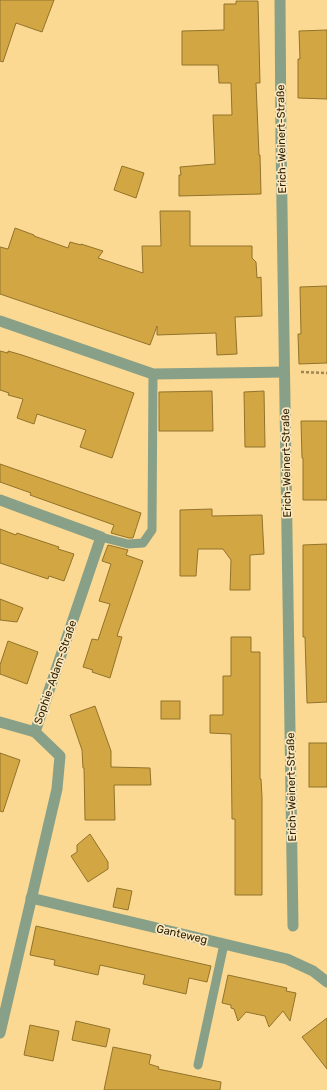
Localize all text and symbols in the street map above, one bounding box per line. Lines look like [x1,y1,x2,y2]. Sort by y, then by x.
street label: Erich-Weinert-Straße [274,84,289,194]
street label: Erich-Weinert-Straße [279,408,294,518]
street label: Sophie-Adam-Straße [32,618,79,726]
street label: Erich-Weinert-Straße [284,732,299,842]
street label: Ganteweg [155,922,209,947]

